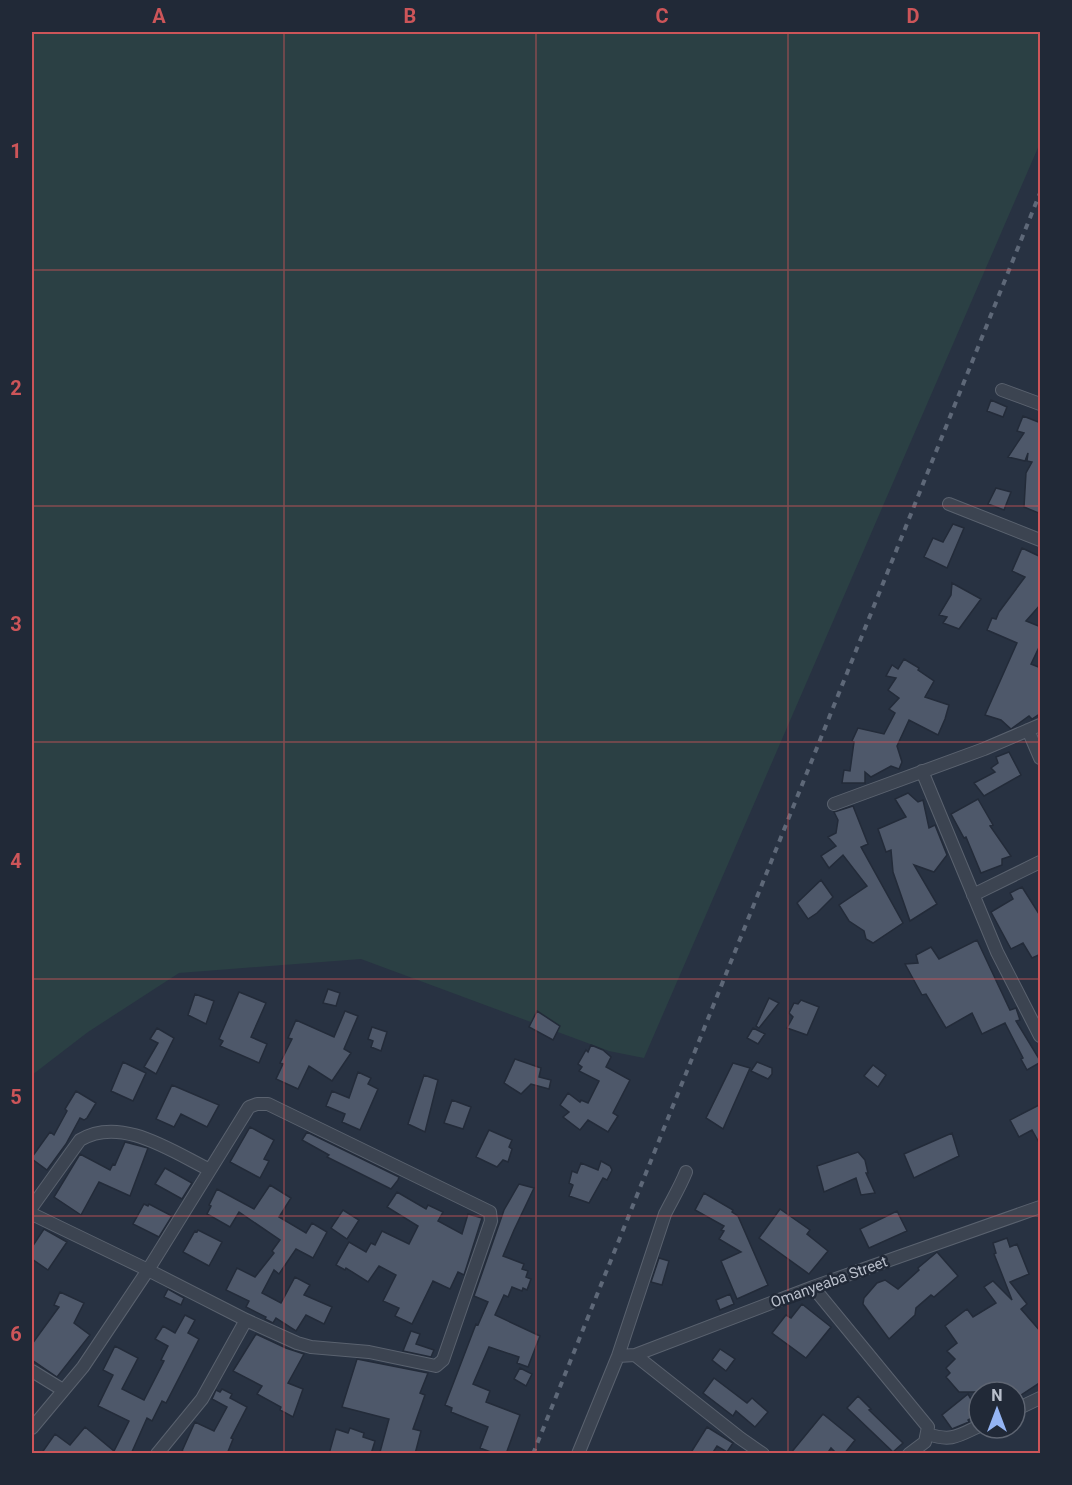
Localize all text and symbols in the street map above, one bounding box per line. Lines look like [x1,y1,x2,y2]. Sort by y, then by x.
text: A [152,4,166,28]
text: B [404,4,416,28]
text: C [655,4,669,28]
text: D [907,4,920,28]
text: 1 [10,139,22,163]
text: 2 [10,376,22,400]
text: 3 [10,612,22,636]
text: 4 [10,849,22,873]
text: 5 [10,1085,22,1109]
street label: Omanyeaba Street [768,1252,890,1311]
text: 6 [10,1322,22,1346]
north arrow [967,1380,1027,1440]
text: N [991,1386,1003,1405]

